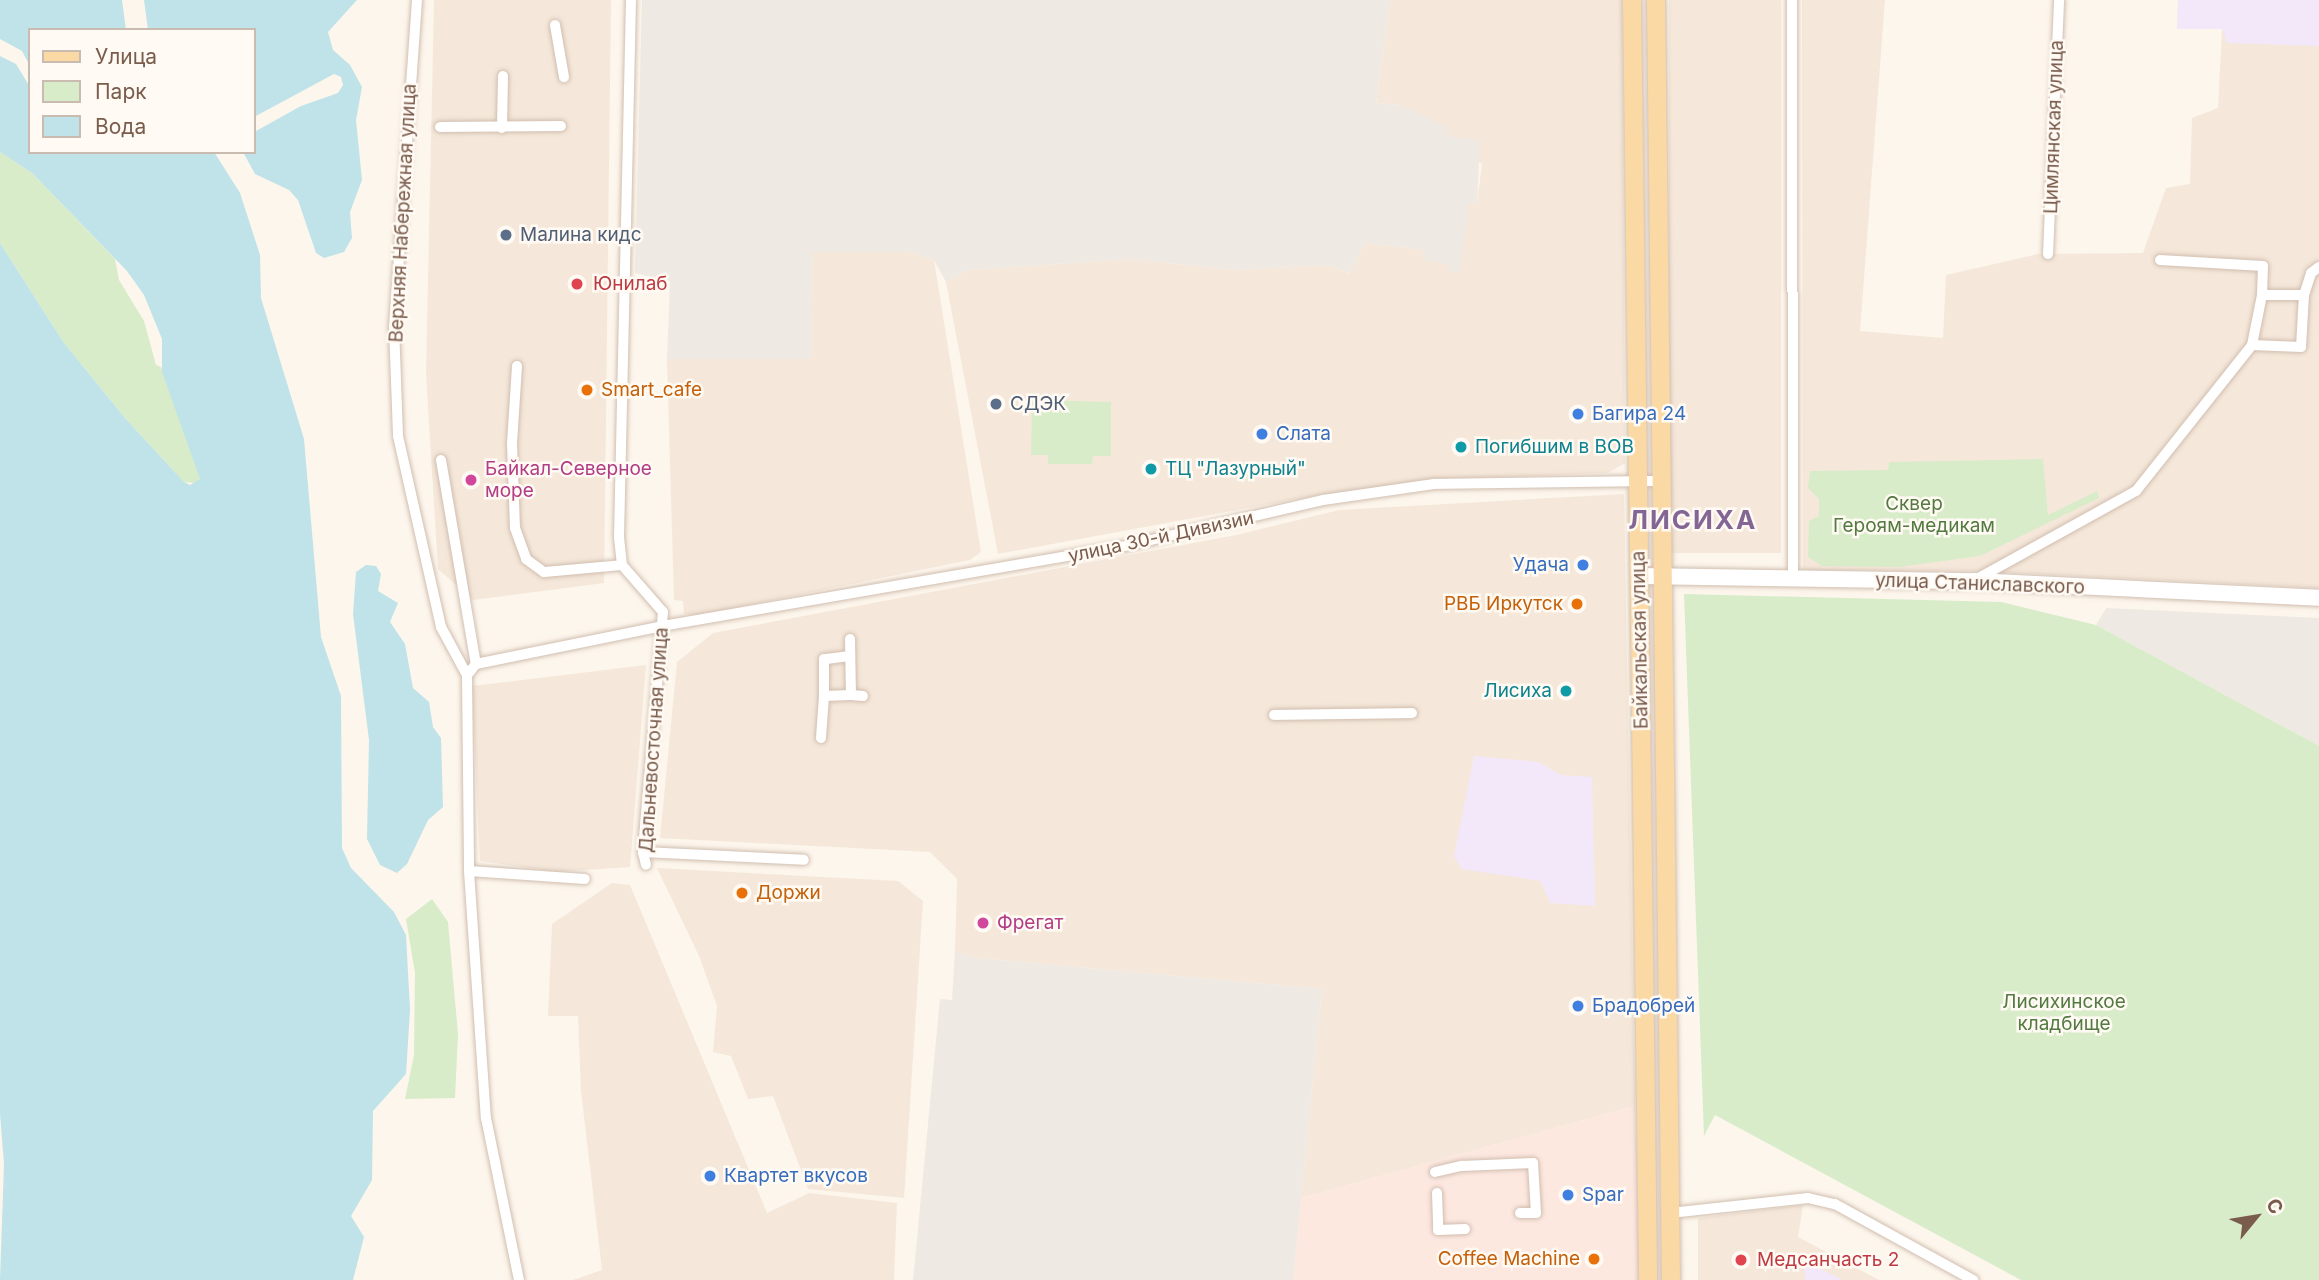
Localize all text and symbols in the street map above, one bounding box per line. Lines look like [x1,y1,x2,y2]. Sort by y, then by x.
legend [28,28,256,154]
street label: Цимлянская улица [2040,40,2068,214]
text: Улица [95,44,157,69]
text: Парк [95,79,147,104]
street label: Верхняя Набережная улица [385,83,421,343]
text: Вода [95,114,146,139]
place label: Малина кидс [520,224,642,246]
marker: Малина кидс [498,227,514,243]
place label: Юнилаб [593,273,668,295]
marker: Юнилаб [567,274,587,294]
place label: Smart_cafe [601,379,702,401]
marker: Smart_cafe [579,382,595,398]
place label: СДЭК [1010,393,1066,415]
marker: СДЭК [988,396,1004,412]
place label: Багира 24 [1592,403,1686,425]
marker: Багира 24 [1570,406,1586,422]
place label: Слата [1276,423,1331,445]
marker: Слата [1254,426,1270,442]
place label: Погибшим в ВОВ [1475,436,1634,458]
marker: Погибшим в ВОВ [1453,439,1469,455]
place label: Байкал-Северное море [485,458,652,502]
place label: ТЦ "Лазурный" [1165,458,1306,480]
marker: ТЦ "Лазурный" [1143,461,1159,477]
marker: Байкал-Северное море [463,472,479,488]
park label: Сквер Героям-медикам [1833,493,1995,537]
district label: ЛИСИХА [1629,504,1757,536]
street label: улица 30-й Дивизии [1066,506,1256,568]
street label: Байкальская улица [1627,551,1653,729]
place label: Удача [1513,554,1569,576]
marker: Удача [1575,557,1591,573]
street label: улица Станиславского [1875,569,2085,599]
place label: РВБ Иркутск [1444,593,1563,615]
marker: РВБ Иркутск [1569,596,1585,612]
street label: Дальневосточная улица [635,627,673,853]
place label: Лисиха [1483,680,1552,702]
marker: Лисиха [1558,683,1574,699]
place label: Доржи [756,882,821,904]
marker: Доржи [734,885,750,901]
place label: Фрегат [997,912,1063,934]
marker: Фрегат [975,915,991,931]
park label: Лисихинское кладбище [2002,991,2126,1035]
place label: Брадобрей [1592,995,1695,1017]
marker: Брадобрей [1570,998,1586,1014]
place label: Квартет вкусов [724,1165,868,1187]
marker: Квартет вкусов [702,1168,718,1184]
north arrow [2221,1182,2291,1252]
place label: Spar [1582,1184,1624,1206]
marker: Spar [1560,1187,1576,1203]
text: С [2261,1194,2288,1218]
place label: Coffee Machine [1438,1248,1580,1270]
place label: Медсанчасть 2 [1757,1249,1899,1271]
marker: Медсанчасть 2 [1731,1250,1751,1270]
marker: Coffee Machine [1586,1251,1602,1267]

